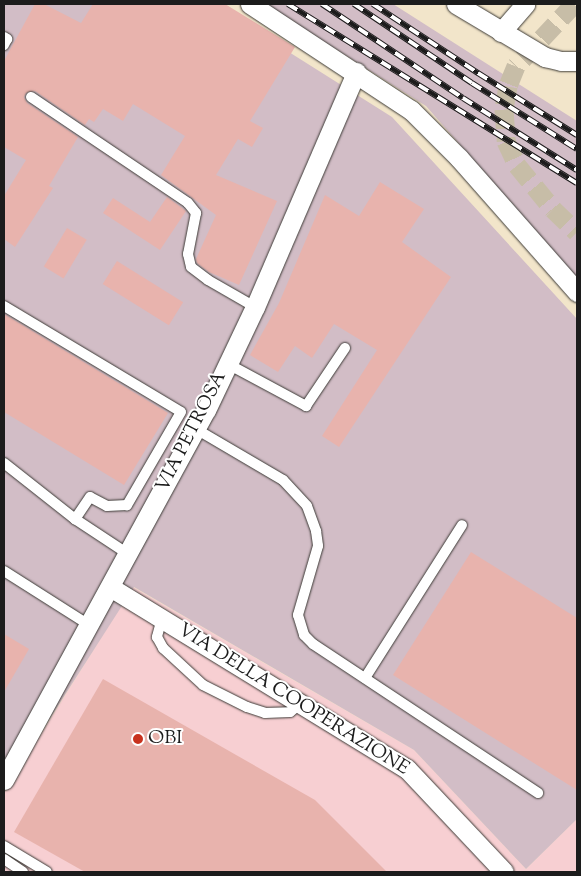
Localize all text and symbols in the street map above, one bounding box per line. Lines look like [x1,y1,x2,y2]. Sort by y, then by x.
street label: VIA PETROSA [152,368,232,496]
street label: VIA DELLA COOPERAZIONE [173,619,413,781]
place label: OBI [148,728,182,750]
marker: OBI [132,733,144,745]

